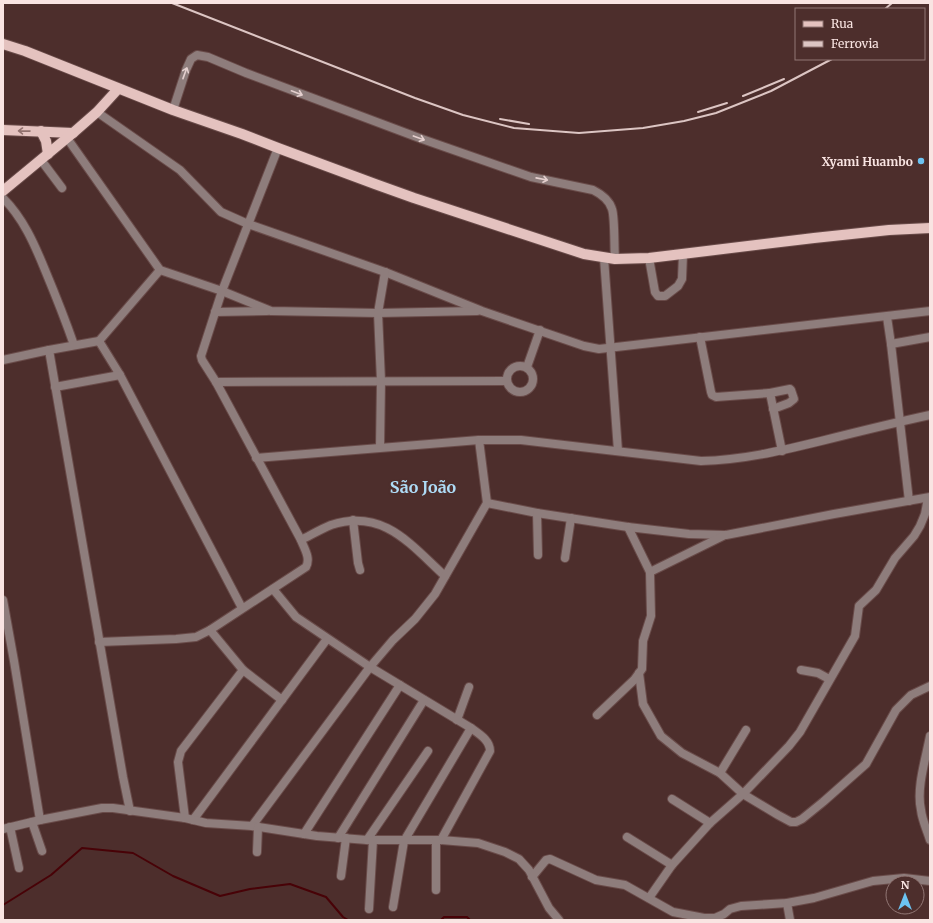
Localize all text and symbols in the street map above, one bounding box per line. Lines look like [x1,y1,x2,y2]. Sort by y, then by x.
legend [795,8,925,60]
text: Rua [831,16,854,31]
text: Ferrovia [831,36,879,51]
one-way arrow [182,66,189,79]
one-way arrow [291,89,303,97]
one-way arrow [18,127,31,134]
one-way arrow [413,135,425,143]
place label: Xyami Huambo [822,154,913,169]
marker: Xyami Huambo [916,156,926,166]
one-way arrow [535,176,548,184]
district label: São João [390,477,457,497]
north arrow [885,875,925,915]
text: N [901,878,910,892]

